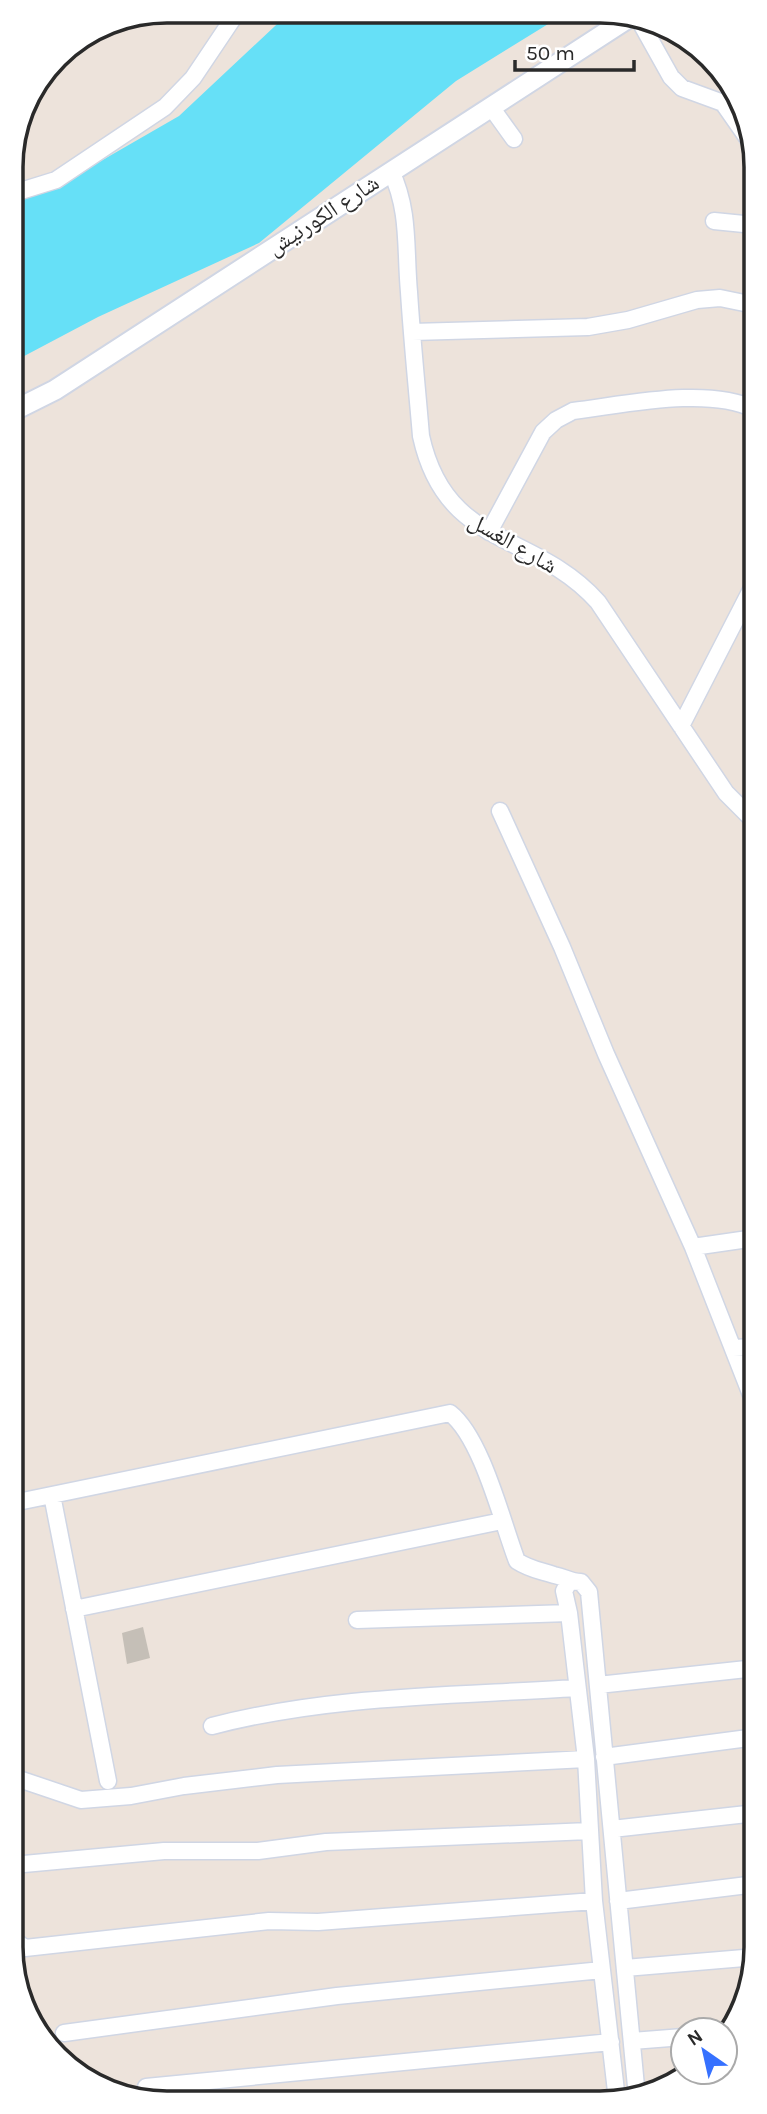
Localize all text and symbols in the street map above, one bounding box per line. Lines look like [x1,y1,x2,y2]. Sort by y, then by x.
scale bar [515,28,634,72]
text: 50 m [526,41,575,65]
street label: شارع الكورنيش [262,169,384,262]
street label: شارع الغسل [463,507,562,580]
north arrow [669,2016,739,2086]
text: N [683,2025,707,2051]

